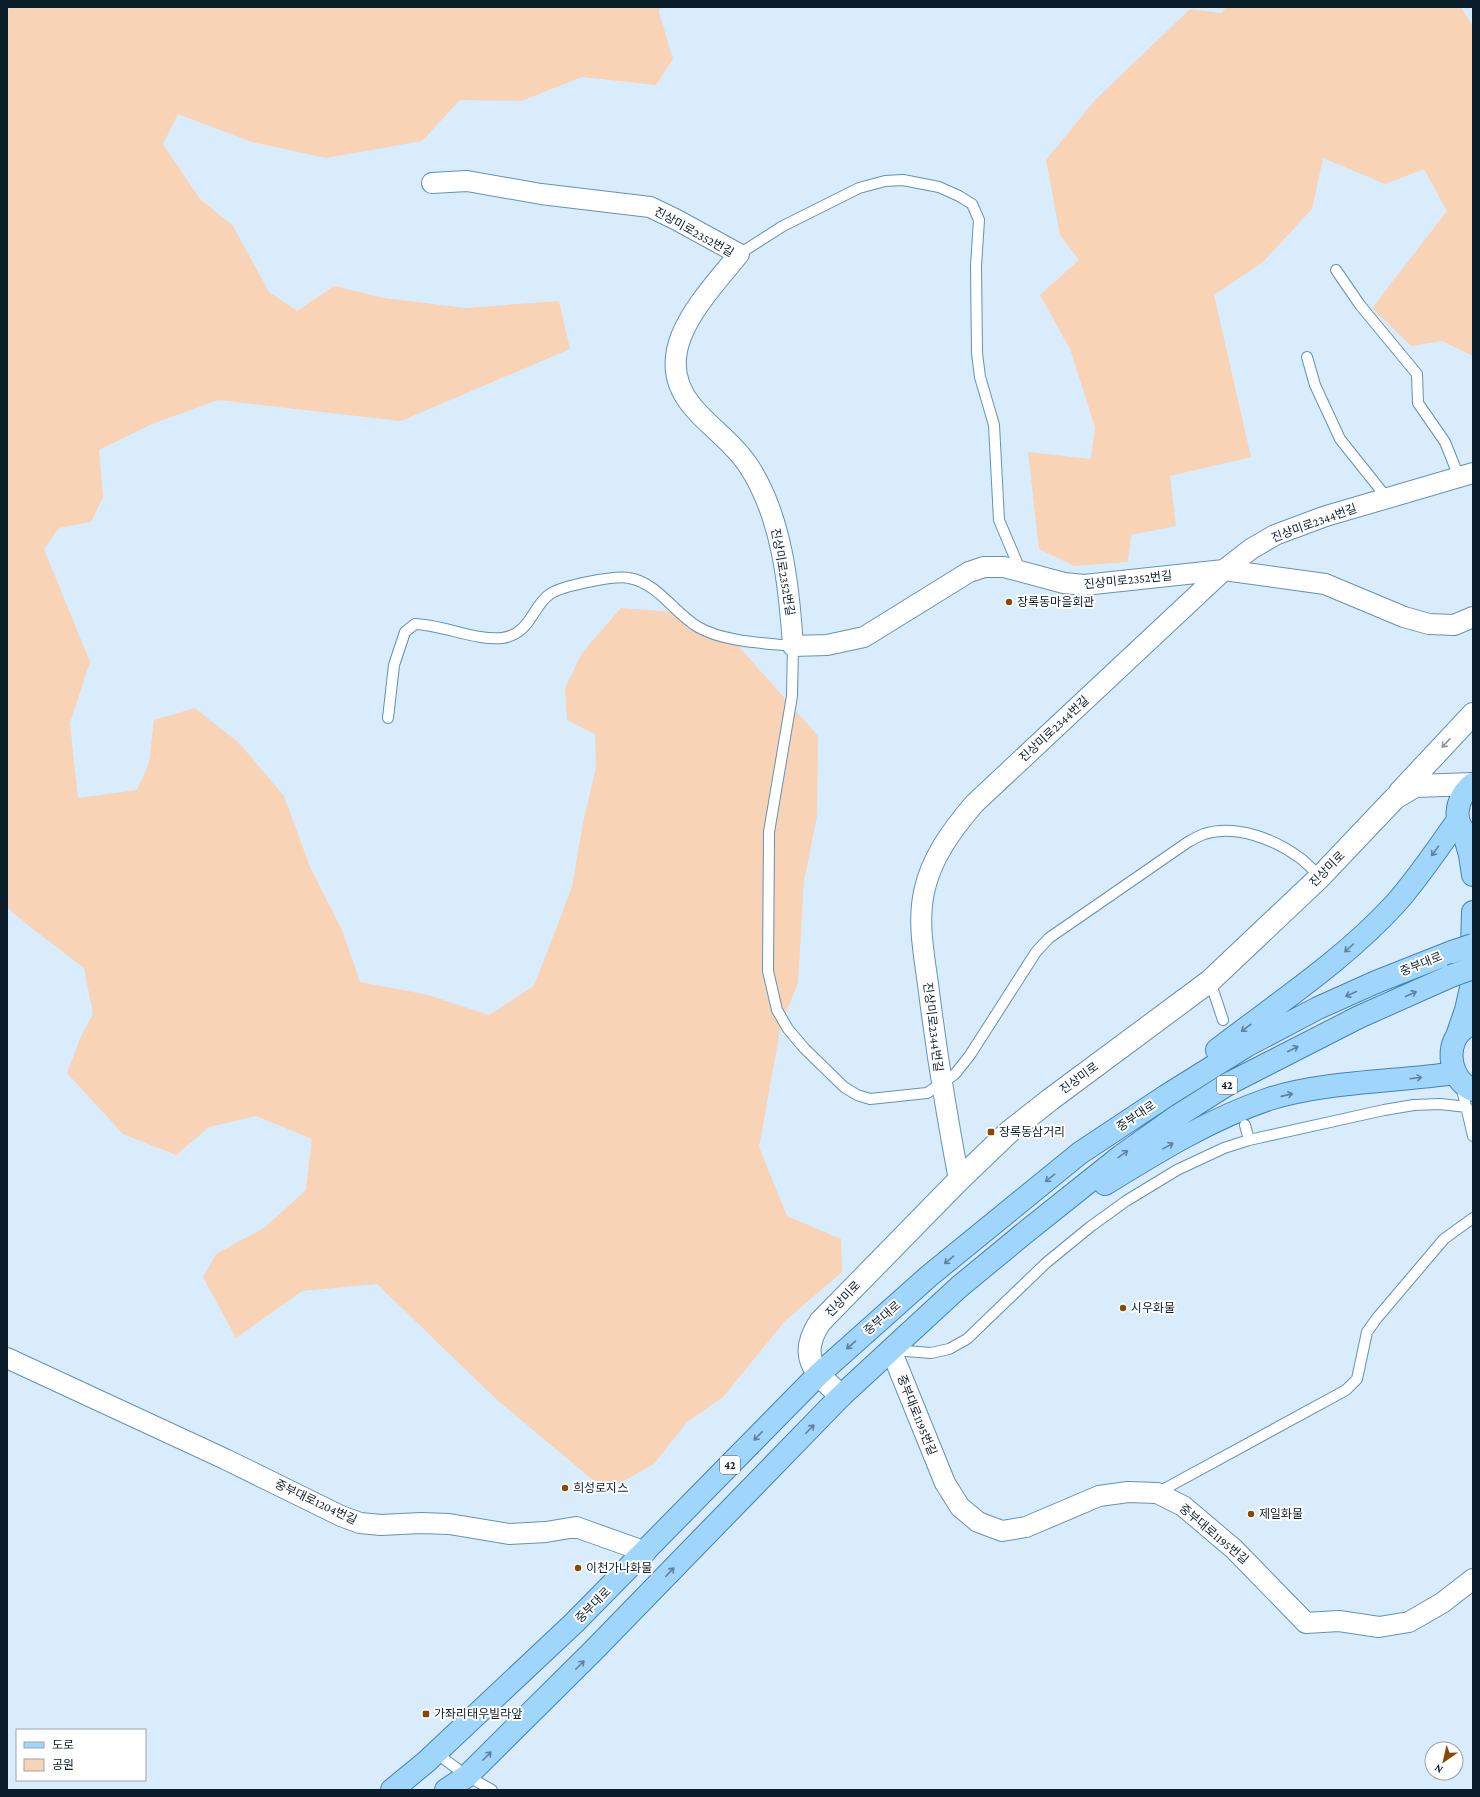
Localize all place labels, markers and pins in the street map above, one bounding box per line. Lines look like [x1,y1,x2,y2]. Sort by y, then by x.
place label: 장록동마을회관 [1017,595,1094,609]
marker: 장록동마을회관 [1004,597,1014,607]
place label: 장록동삼거리 [999,1125,1065,1139]
marker: 장록동삼거리 [986,1127,996,1137]
place label: 시우화물 [1131,1301,1175,1315]
marker: 시우화물 [1118,1303,1128,1313]
place label: 희성로지스 [573,1481,628,1495]
marker: 희성로지스 [560,1483,570,1493]
place label: 제일화물 [1259,1507,1303,1521]
marker: 제일화물 [1246,1509,1256,1519]
place label: 이천가나화물 [586,1561,652,1575]
marker: 이천가나화물 [573,1563,583,1573]
place label: 가좌리태우빌라앞 [434,1707,522,1721]
marker: 가좌리태우빌라앞 [421,1709,431,1719]

